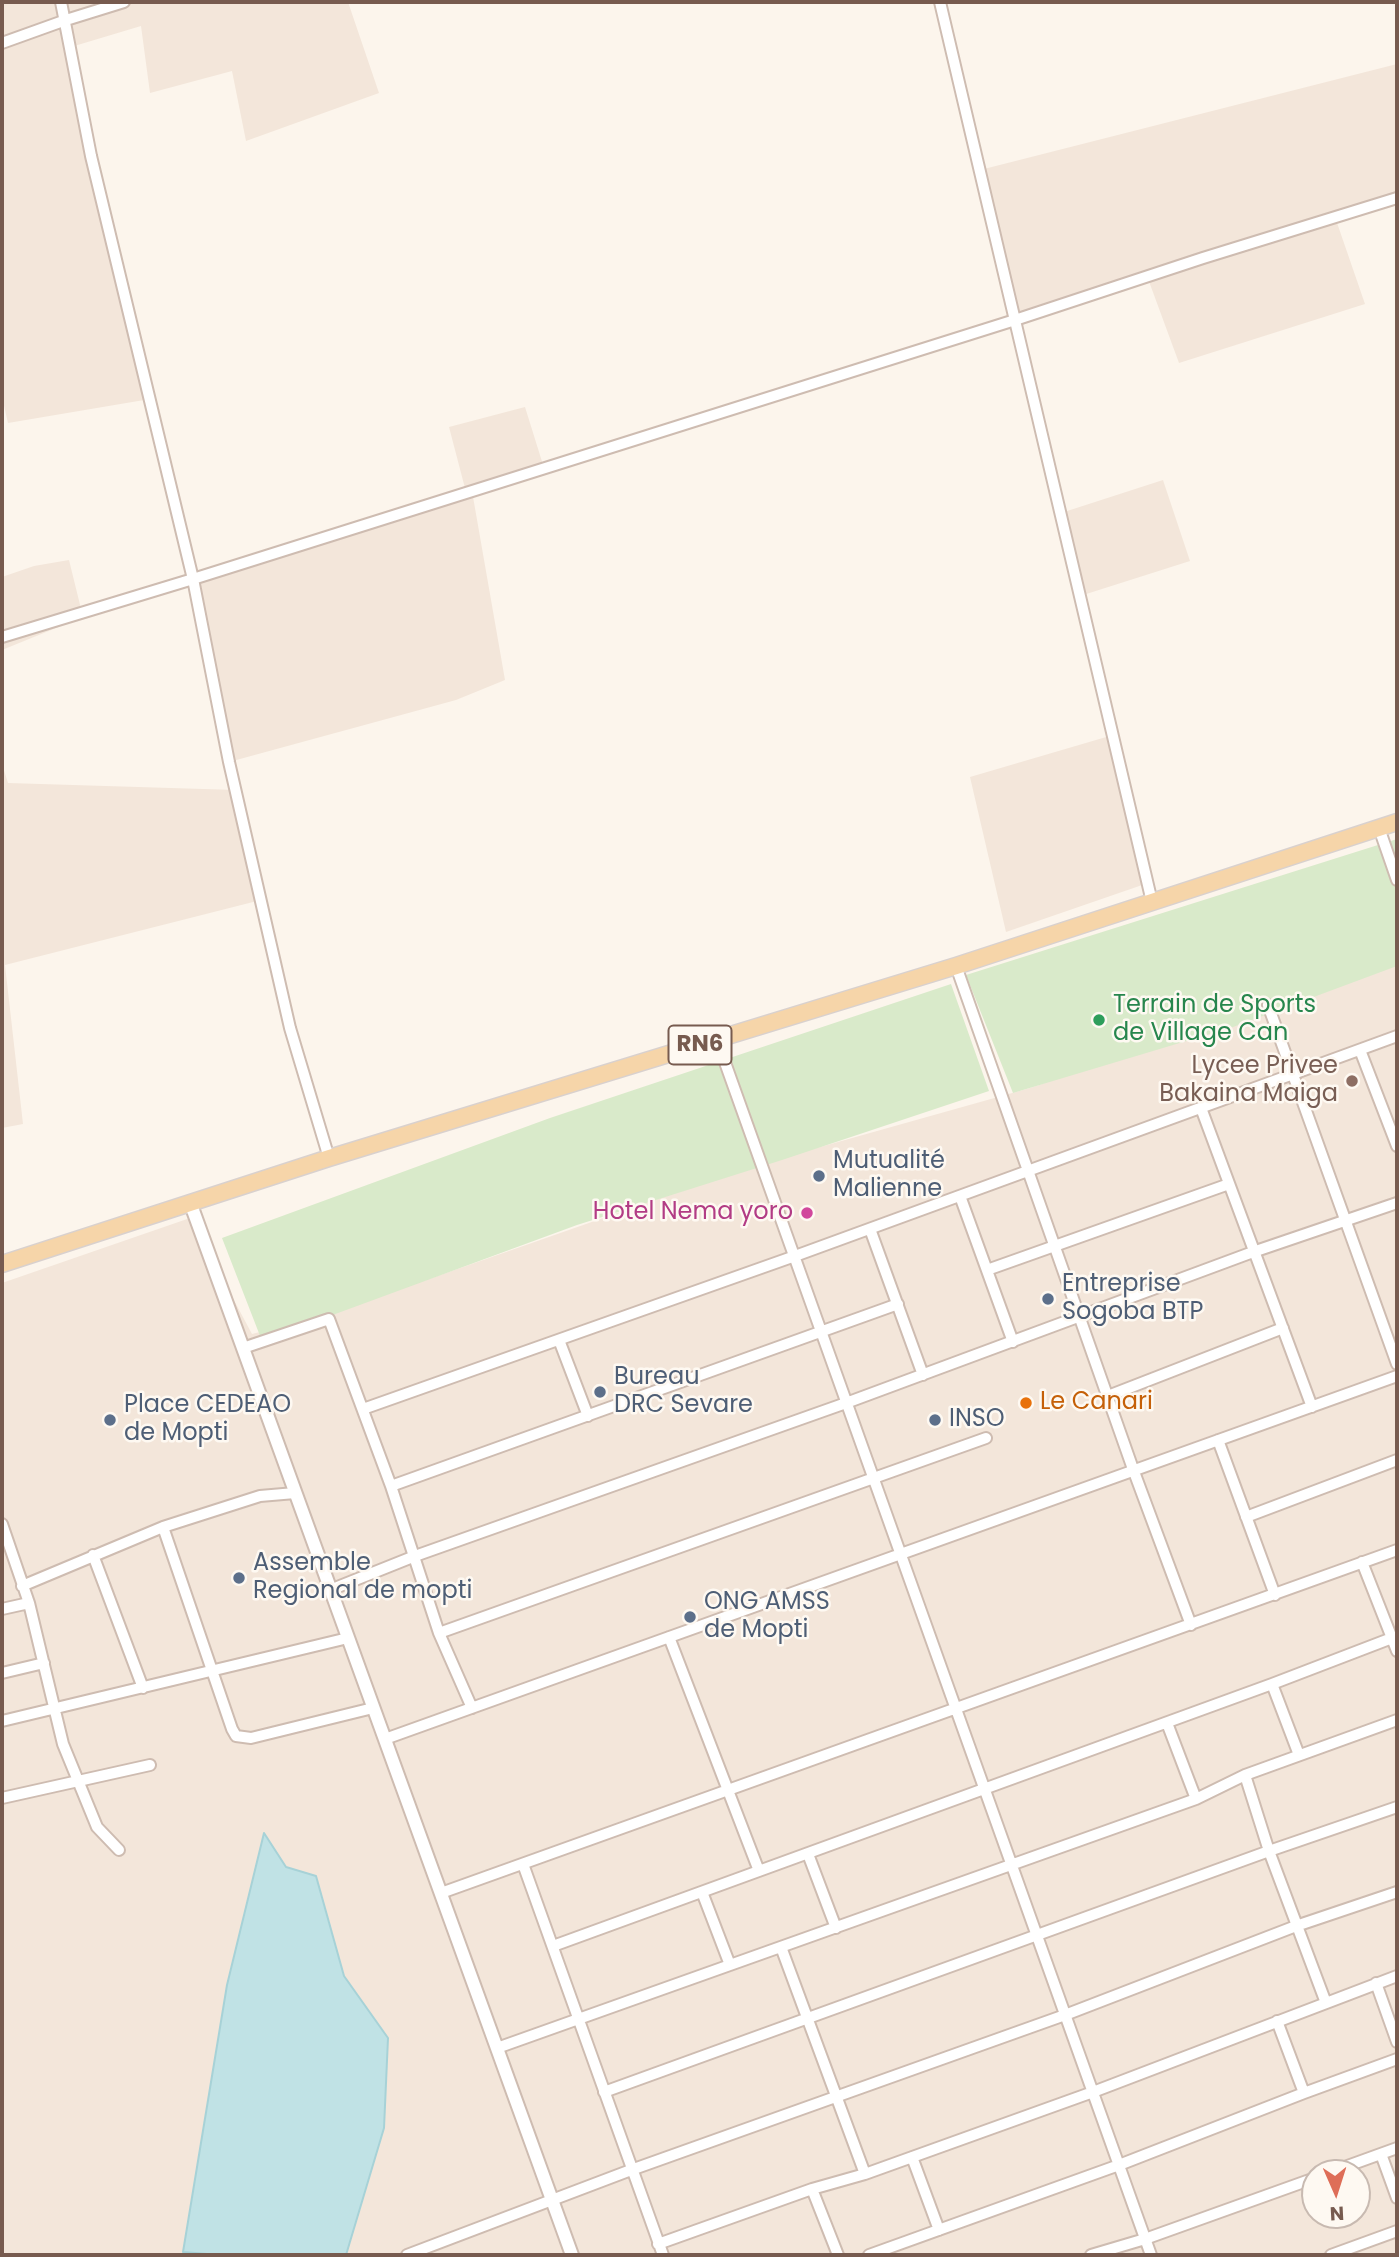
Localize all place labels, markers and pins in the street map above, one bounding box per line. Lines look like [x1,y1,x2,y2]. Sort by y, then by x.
place label: Terrain de Sports de Village Can [1113,992,1316,1048]
marker: Terrain de Sports de Village Can [1091,1012,1107,1028]
place label: Lycee Privee Bakaina Maiga [1159,1053,1338,1109]
marker: Lycee Privee Bakaina Maiga [1344,1073,1360,1089]
place label: Mutualité Malienne [833,1148,945,1204]
marker: Mutualité Malienne [811,1168,827,1184]
place label: Hotel Nema yoro [593,1199,793,1227]
marker: Hotel Nema yoro [799,1205,815,1221]
place label: Entreprise Sogoba BTP [1062,1271,1203,1327]
marker: Entreprise Sogoba BTP [1040,1291,1056,1307]
place label: Bureau DRC Sevare [614,1364,753,1420]
marker: Bureau DRC Sevare [592,1384,608,1400]
place label: Le Canari [1040,1389,1153,1417]
place label: Place CEDEAO de Mopti [124,1392,291,1448]
marker: Le Canari [1018,1395,1034,1411]
place label: INSO [949,1406,1005,1434]
marker: Place CEDEAO de Mopti [102,1412,118,1428]
marker: INSO [927,1412,943,1428]
place label: Assemble Regional de mopti [253,1550,472,1606]
marker: Assemble Regional de mopti [231,1570,247,1586]
place label: ONG AMSS de Mopti [704,1589,830,1645]
marker: ONG AMSS de Mopti [682,1609,698,1625]

